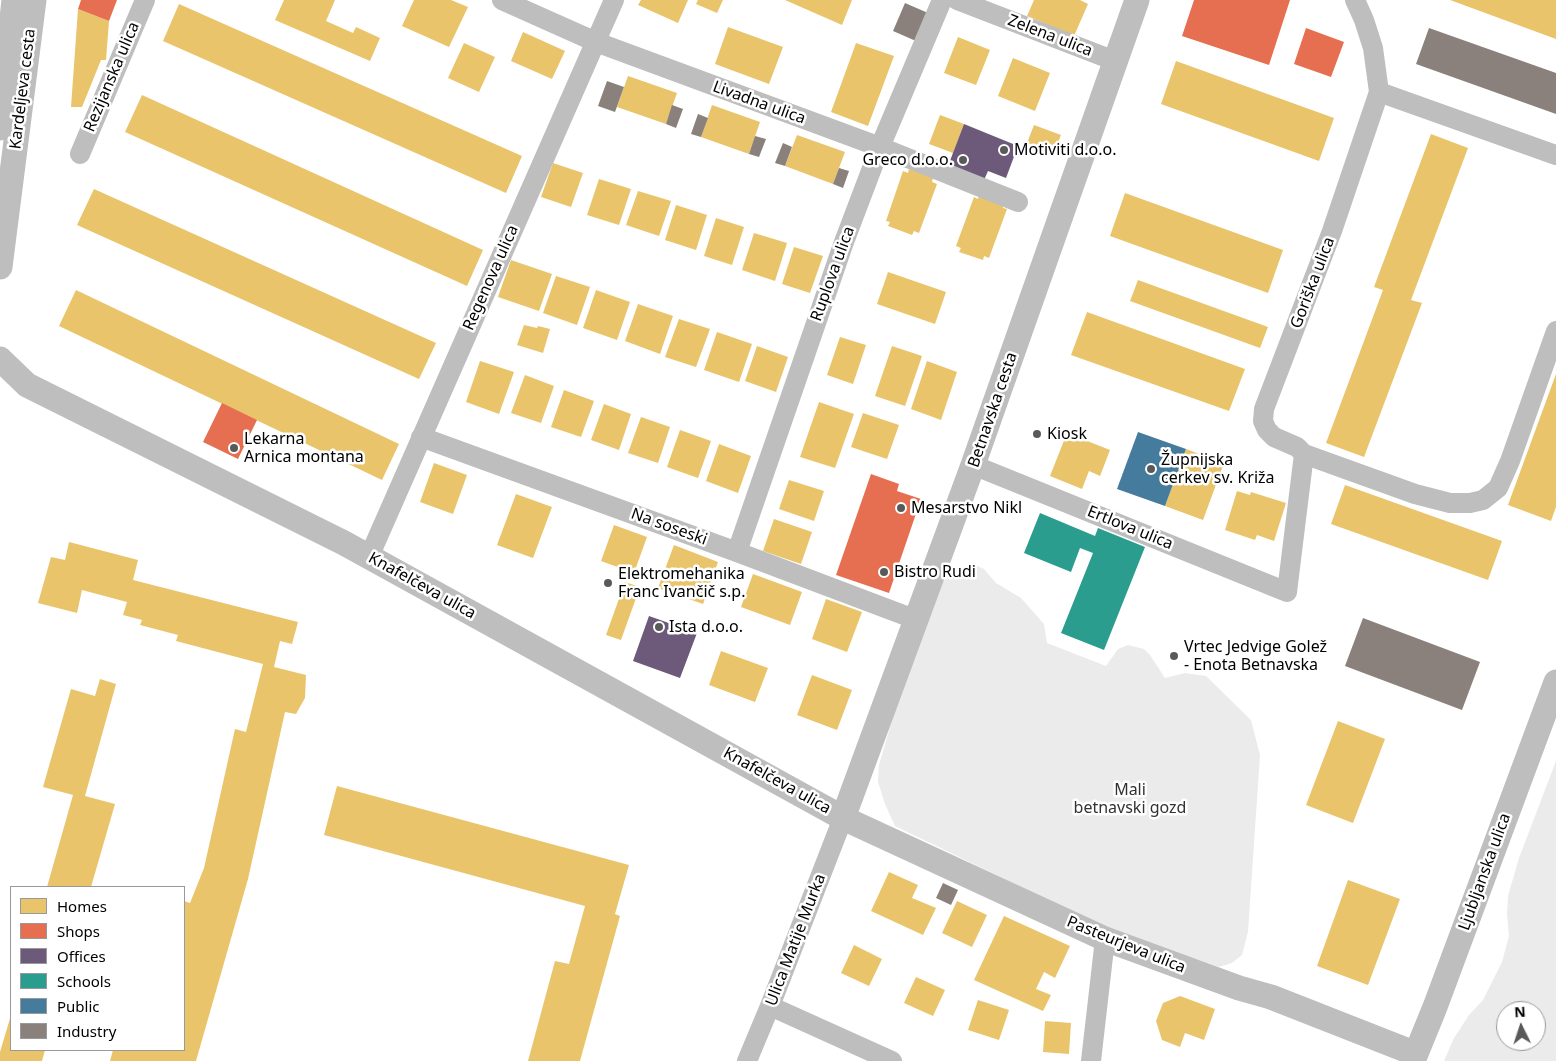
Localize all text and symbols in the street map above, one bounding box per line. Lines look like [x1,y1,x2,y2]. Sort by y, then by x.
street label: Zelena ulica [1005,11,1095,61]
street label: Rezijanska ulica [80,19,144,135]
street label: Kardeljeva cesta [6,28,40,150]
street label: Livadna ulica [710,77,808,129]
place label: Motiviti d.o.o. [1014,140,1116,160]
marker: Motiviti d.o.o. [998,144,1010,156]
place label: Greco d.o.o. [862,150,953,170]
marker: Greco d.o.o. [957,154,969,166]
street label: Regenova ulica [459,222,523,334]
street label: Ruplova ulica [807,224,859,324]
street label: Goriška ulica [1287,235,1339,331]
street label: Betnavska cesta [964,350,1022,470]
place label: Kiosk [1047,424,1087,444]
marker: Kiosk [1031,428,1043,440]
place label: Lekarna Arnica montana [244,429,364,467]
marker: Lekarna Arnica montana [228,442,240,454]
place label: Župnijska cerkev sv. Križa [1161,450,1275,488]
marker: Župnijska cerkev sv. Križa [1145,463,1157,475]
place label: Mesarstvo Nikl [911,498,1022,518]
marker: Mesarstvo Nikl [895,502,907,514]
street label: Ertlova ulica [1084,502,1176,554]
street label: Na soseski [628,504,710,550]
street label: Knafelčeva ulica [365,549,479,623]
place label: Bistro Rudi [894,562,976,582]
place label: Elektromehanika Franc Ivančič s.p. [618,564,745,602]
marker: Bistro Rudi [878,566,890,578]
marker: Elektromehanika Franc Ivančič s.p. [602,577,614,589]
place label: Ista d.o.o. [669,617,743,637]
marker: Ista d.o.o. [653,621,665,633]
place label: Vrtec Jedvige Golež - Enota Betnavska [1184,637,1327,675]
marker: Vrtec Jedvige Golež - Enota Betnavska [1168,650,1180,662]
street label: Knafelčeva ulica [720,744,834,818]
park label: Mali betnavski gozd [1074,780,1186,818]
street label: Ljubljanska ulica [1455,811,1515,933]
street label: Ulica Matije Murka [762,871,830,1009]
legend [10,886,185,1051]
text: Homes [57,896,107,916]
street label: Pasteurjeva ulica [1064,912,1188,978]
text: Shops [57,921,100,941]
text: Offices [57,946,106,966]
text: Schools [57,971,111,991]
text: Public [57,996,100,1016]
north arrow [1496,1001,1546,1051]
text: N [1514,1002,1526,1021]
text: Industry [57,1021,116,1041]

